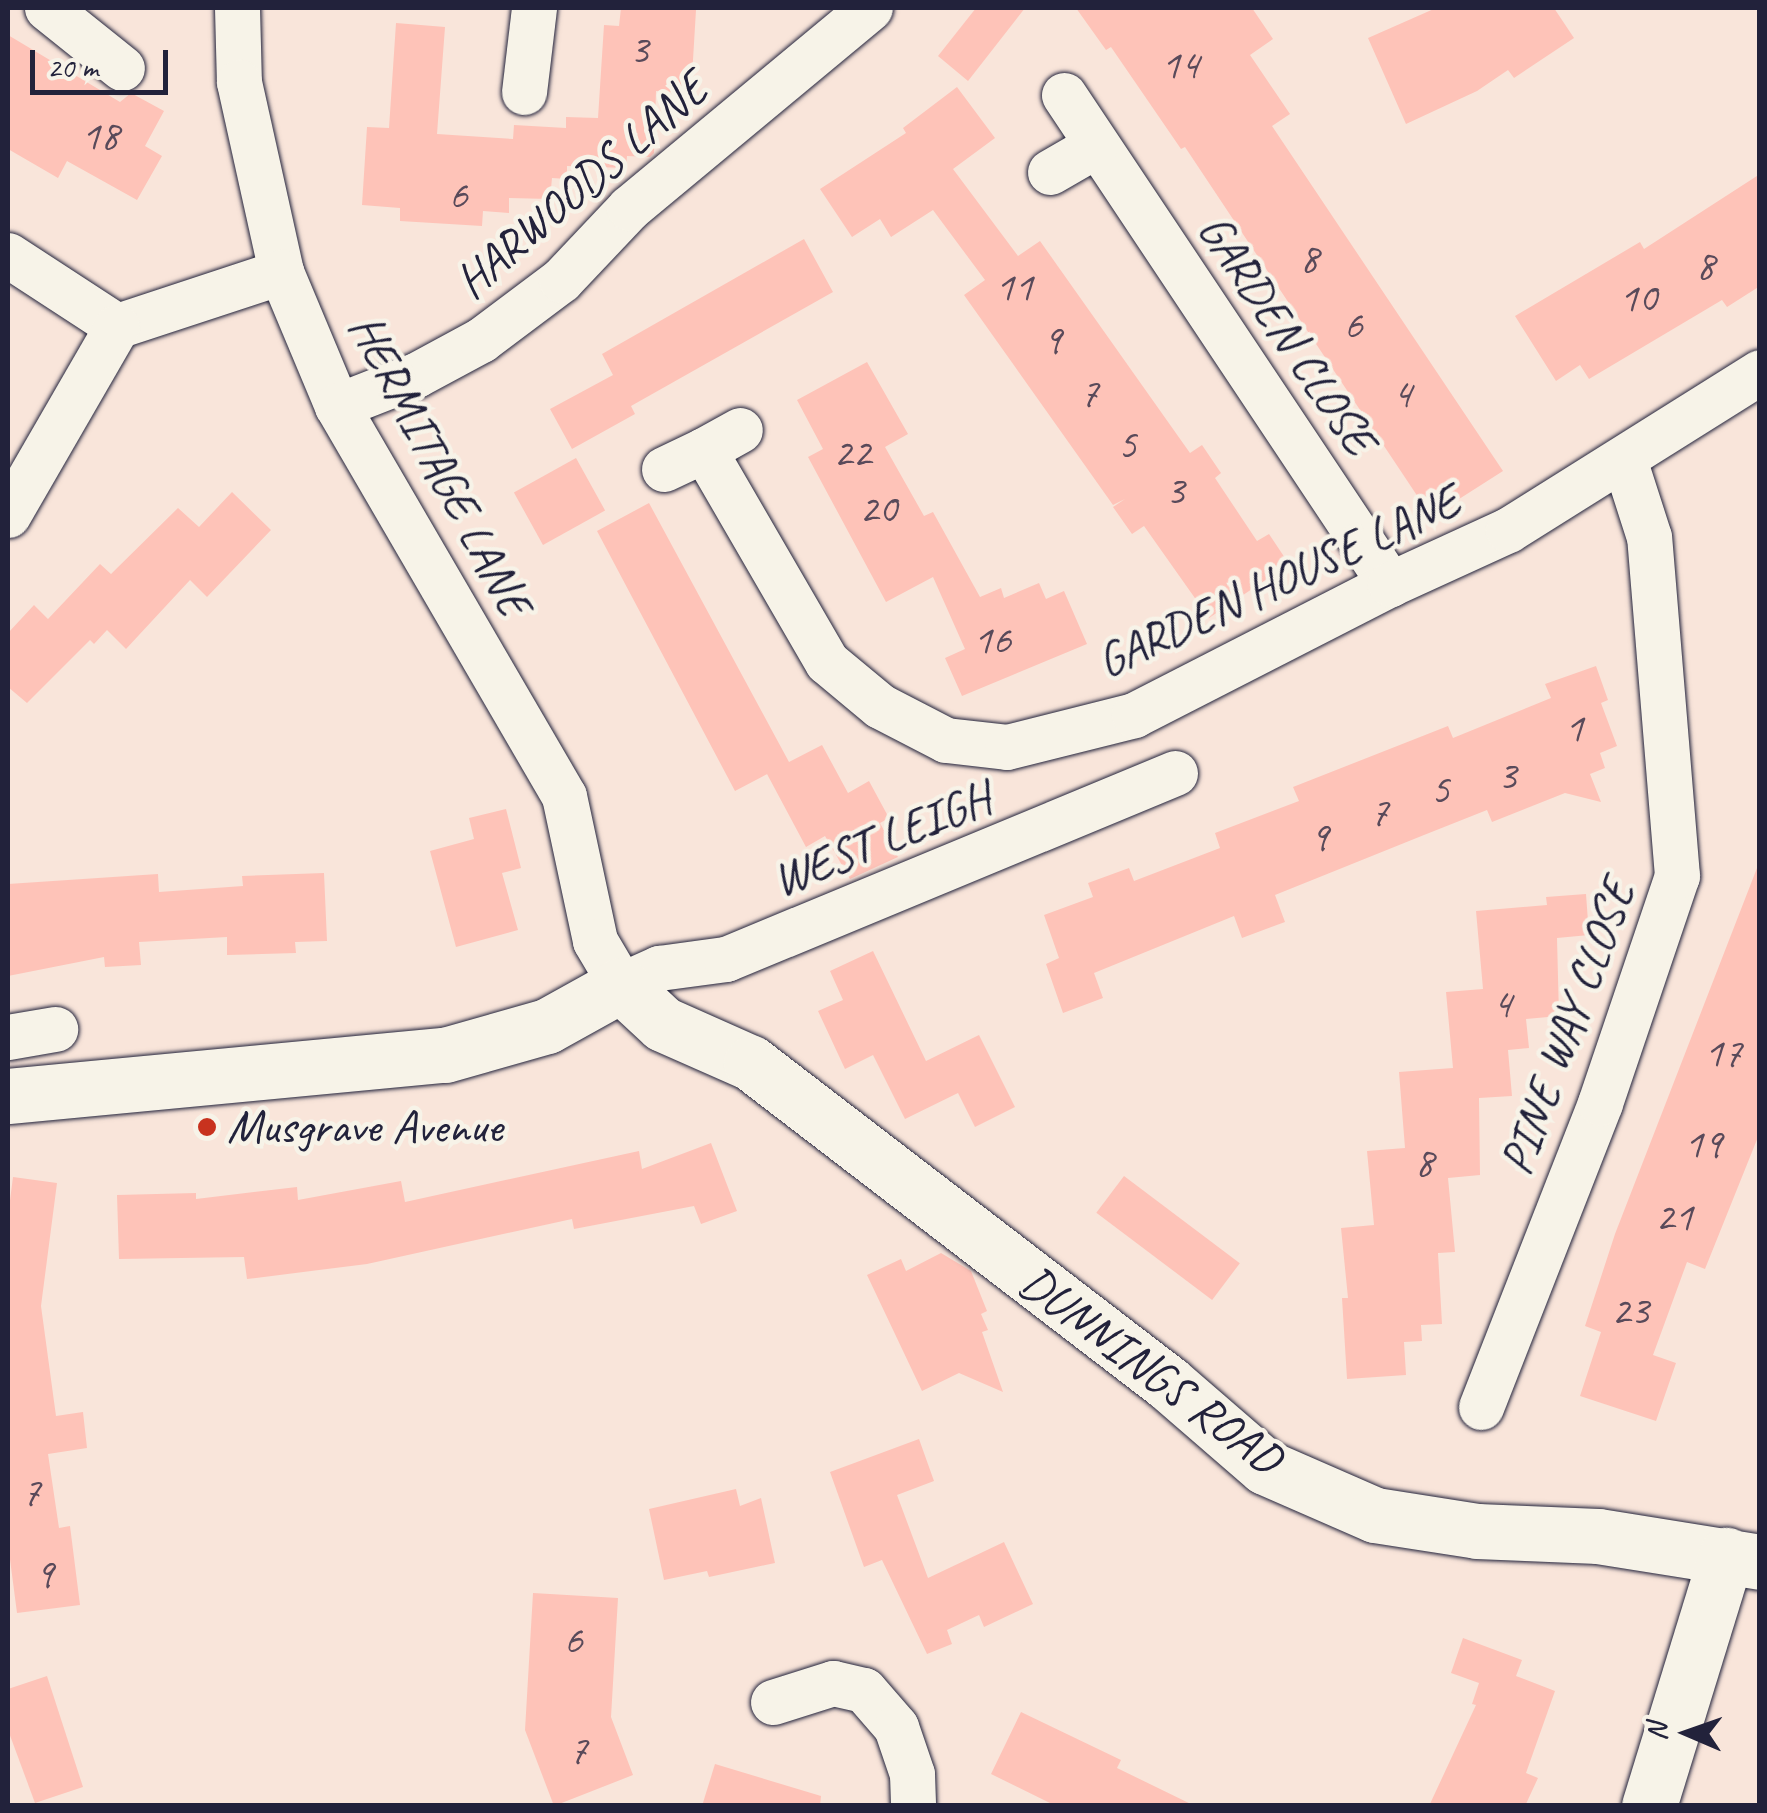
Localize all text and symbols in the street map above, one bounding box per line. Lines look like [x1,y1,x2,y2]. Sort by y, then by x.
house number: 3 [630,25,648,75]
scale bar [35,30,172,92]
house number: 14 [1161,40,1199,90]
text: 20 m [47,48,98,86]
street label: HARWOODS LANE [444,60,718,310]
house number: 18 [81,111,119,161]
house number: 6 [449,170,467,220]
street label: GARDEN CLOSE [1186,203,1388,465]
house number: 8 [1300,234,1318,284]
house number: 8 [1696,241,1714,291]
house number: 11 [995,262,1033,312]
house number: 10 [1619,273,1657,323]
house number: 6 [1344,300,1362,350]
street label: HERMITAGE LANE [337,305,543,625]
house number: 9 [1043,315,1061,365]
house number: 7 [1080,368,1098,418]
house number: 4 [1393,369,1411,419]
house number: 5 [1118,420,1136,470]
house number: 22 [833,428,871,478]
house number: 3 [1166,466,1184,516]
street label: GARDEN HOUSE LANE [1088,472,1468,690]
house number: 20 [859,484,897,534]
house number: 16 [973,615,1011,665]
house number: 1 [1565,703,1583,753]
house number: 3 [1498,751,1516,801]
house number: 5 [1431,765,1449,815]
street label: WEST LEIGH [764,769,998,909]
house number: 7 [1370,787,1388,837]
house number: 9 [1310,812,1328,862]
street label: PINE WAY CLOSE [1487,871,1647,1183]
house number: 4 [1493,979,1511,1029]
house number: 17 [1704,1028,1742,1078]
place label: Musgrave Avenue [227,1098,502,1156]
marker: Musgrave Avenue [196,1116,218,1138]
house number: 19 [1684,1119,1722,1169]
house number: 8 [1415,1138,1433,1188]
house number: 21 [1655,1192,1693,1242]
street label: DUNNINGS ROAD [1009,1253,1293,1487]
house number: 23 [1611,1286,1649,1336]
house number: 7 [22,1467,40,1517]
house number: 9 [35,1549,53,1599]
house number: 6 [564,1615,582,1665]
north arrow [1637,1683,1737,1783]
text: N [1639,1723,1674,1741]
house number: 7 [569,1725,587,1775]

